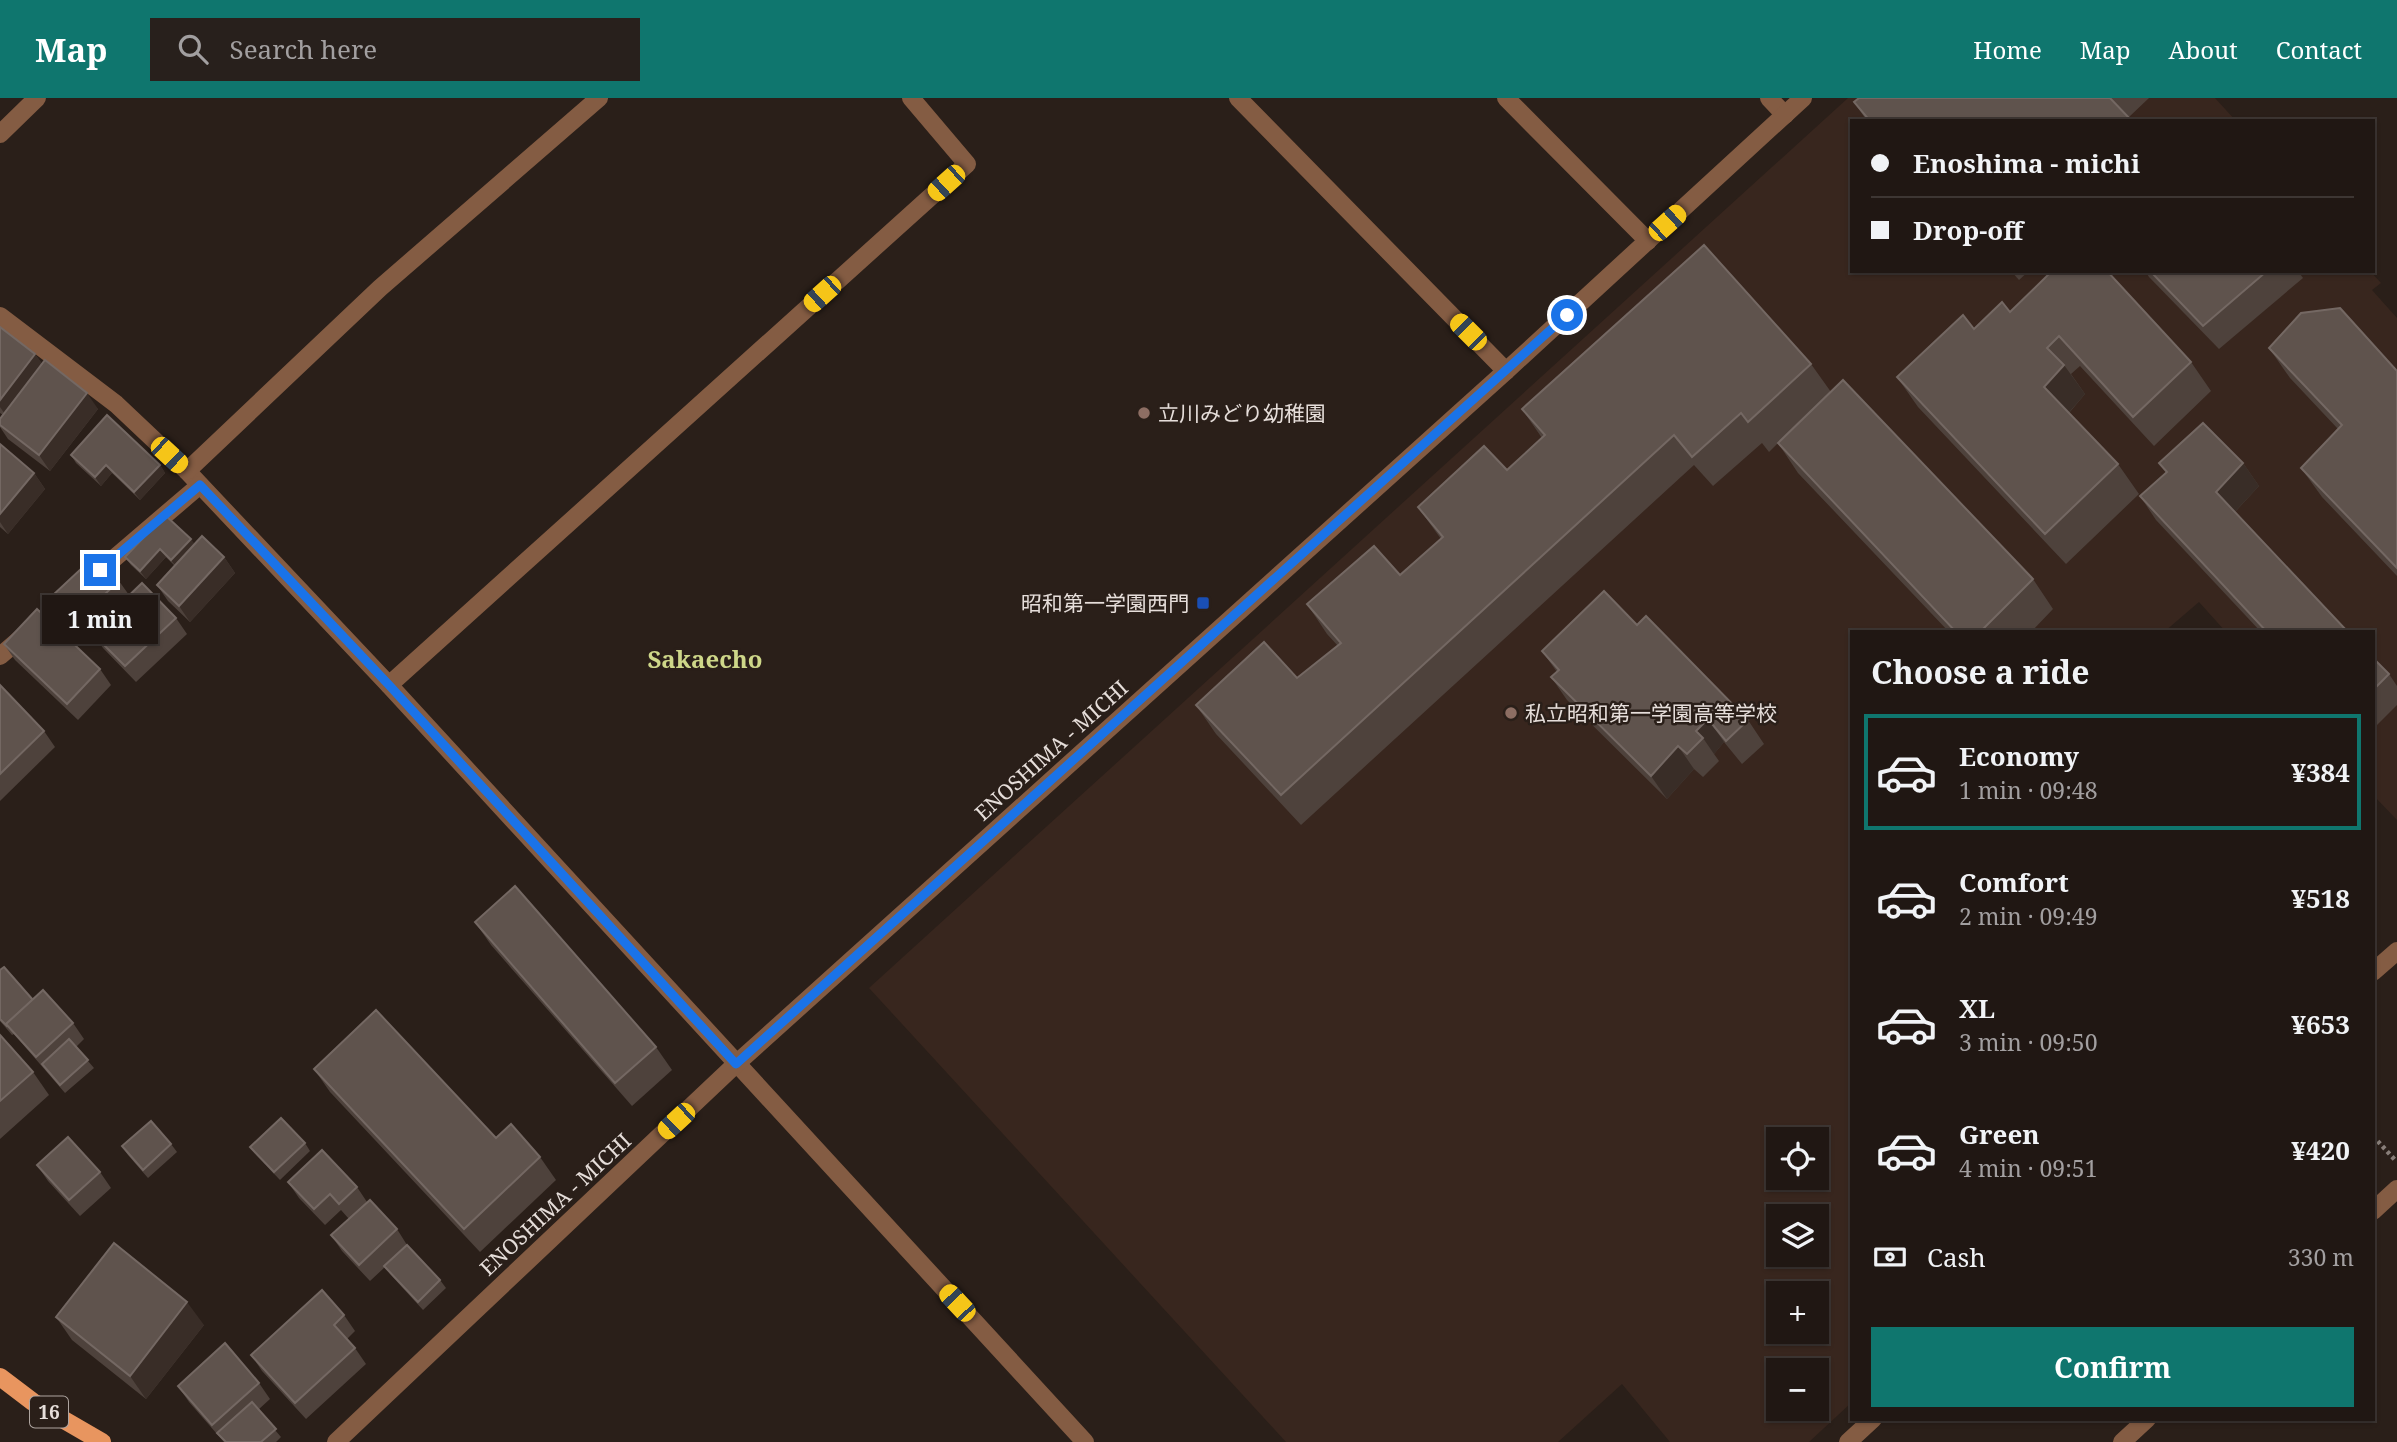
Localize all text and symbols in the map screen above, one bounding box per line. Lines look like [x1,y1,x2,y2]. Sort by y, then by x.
search box [150,18,640,81]
text: Map [35,27,108,72]
icon: search [174,30,212,68]
text: Search here [230,31,377,67]
text: Home [1973,33,2042,66]
text: Map [2080,33,2131,66]
text: About [2169,33,2238,66]
text: Contact [2276,33,2362,66]
text: Enoshima - michi [1913,145,2140,181]
car [924,161,969,205]
car [1645,201,1690,245]
text: Drop-off [1913,212,2023,248]
car [800,272,845,316]
route start [1551,299,1583,331]
car [1446,310,1491,354]
place label: 立川みどり幼稚園 [1158,399,1326,427]
marker: 立川みどり幼稚園 [1136,405,1152,421]
car [147,433,192,477]
route end [84,554,116,586]
place label: 昭和第一学園西門 [1021,589,1189,617]
callout: 1 min [42,594,158,644]
marker: 昭和第一学園西門 [1195,595,1211,611]
text: 1 min [67,603,133,635]
district label: Sakaecho [647,642,763,675]
text: Choose a ride [1871,650,2090,693]
street label: ENOSHIMA - MICHI [968,674,1134,826]
place label: 私立昭和第一学園高等学校 [1525,699,1777,727]
marker: 私立昭和第一学園高等学校 [1503,705,1519,721]
text: Economy [1959,738,2079,774]
icon: car [1875,741,1938,804]
text: ¥384 [2291,754,2350,790]
text: 1 min · 09:48 [1959,774,2097,806]
text: Comfort [1959,864,2069,900]
icon: car [1875,867,1938,930]
text: ¥518 [2291,880,2350,916]
text: 2 min · 09:49 [1959,900,2097,932]
text: XL [1959,990,1995,1026]
icon: car [1875,993,1938,1056]
text: ¥653 [2291,1006,2350,1042]
text: 3 min · 09:50 [1959,1026,2097,1058]
car [654,1099,699,1143]
text: Green [1959,1116,2040,1152]
icon: car [1875,1119,1938,1182]
street label: ENOSHIMA - MICHI [473,1127,637,1281]
map controls [1766,1127,1829,1421]
button: locate [1766,1127,1829,1190]
text: ¥420 [2291,1132,2350,1168]
text: 4 min · 09:51 [1959,1152,2097,1184]
button: layers [1766,1204,1829,1267]
icon: cash [1871,1238,1909,1276]
text: Cash [1927,1239,1986,1275]
text: 330 m [2288,1241,2354,1273]
car [935,1280,980,1326]
button: + [1766,1281,1829,1344]
button: Confirm [1871,1327,2354,1407]
button: − [1766,1358,1829,1421]
road number: 16 [30,1396,68,1428]

